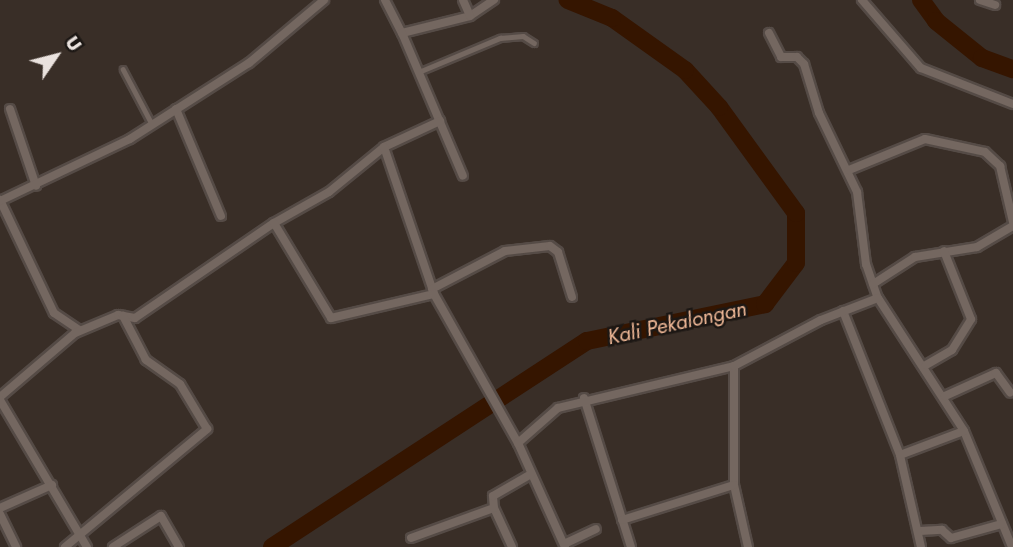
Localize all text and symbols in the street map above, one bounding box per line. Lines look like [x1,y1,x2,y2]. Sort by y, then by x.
north arrow [21,21,91,91]
text: U [59,30,88,57]
water label: Kali Pekalongan [605,296,749,350]

